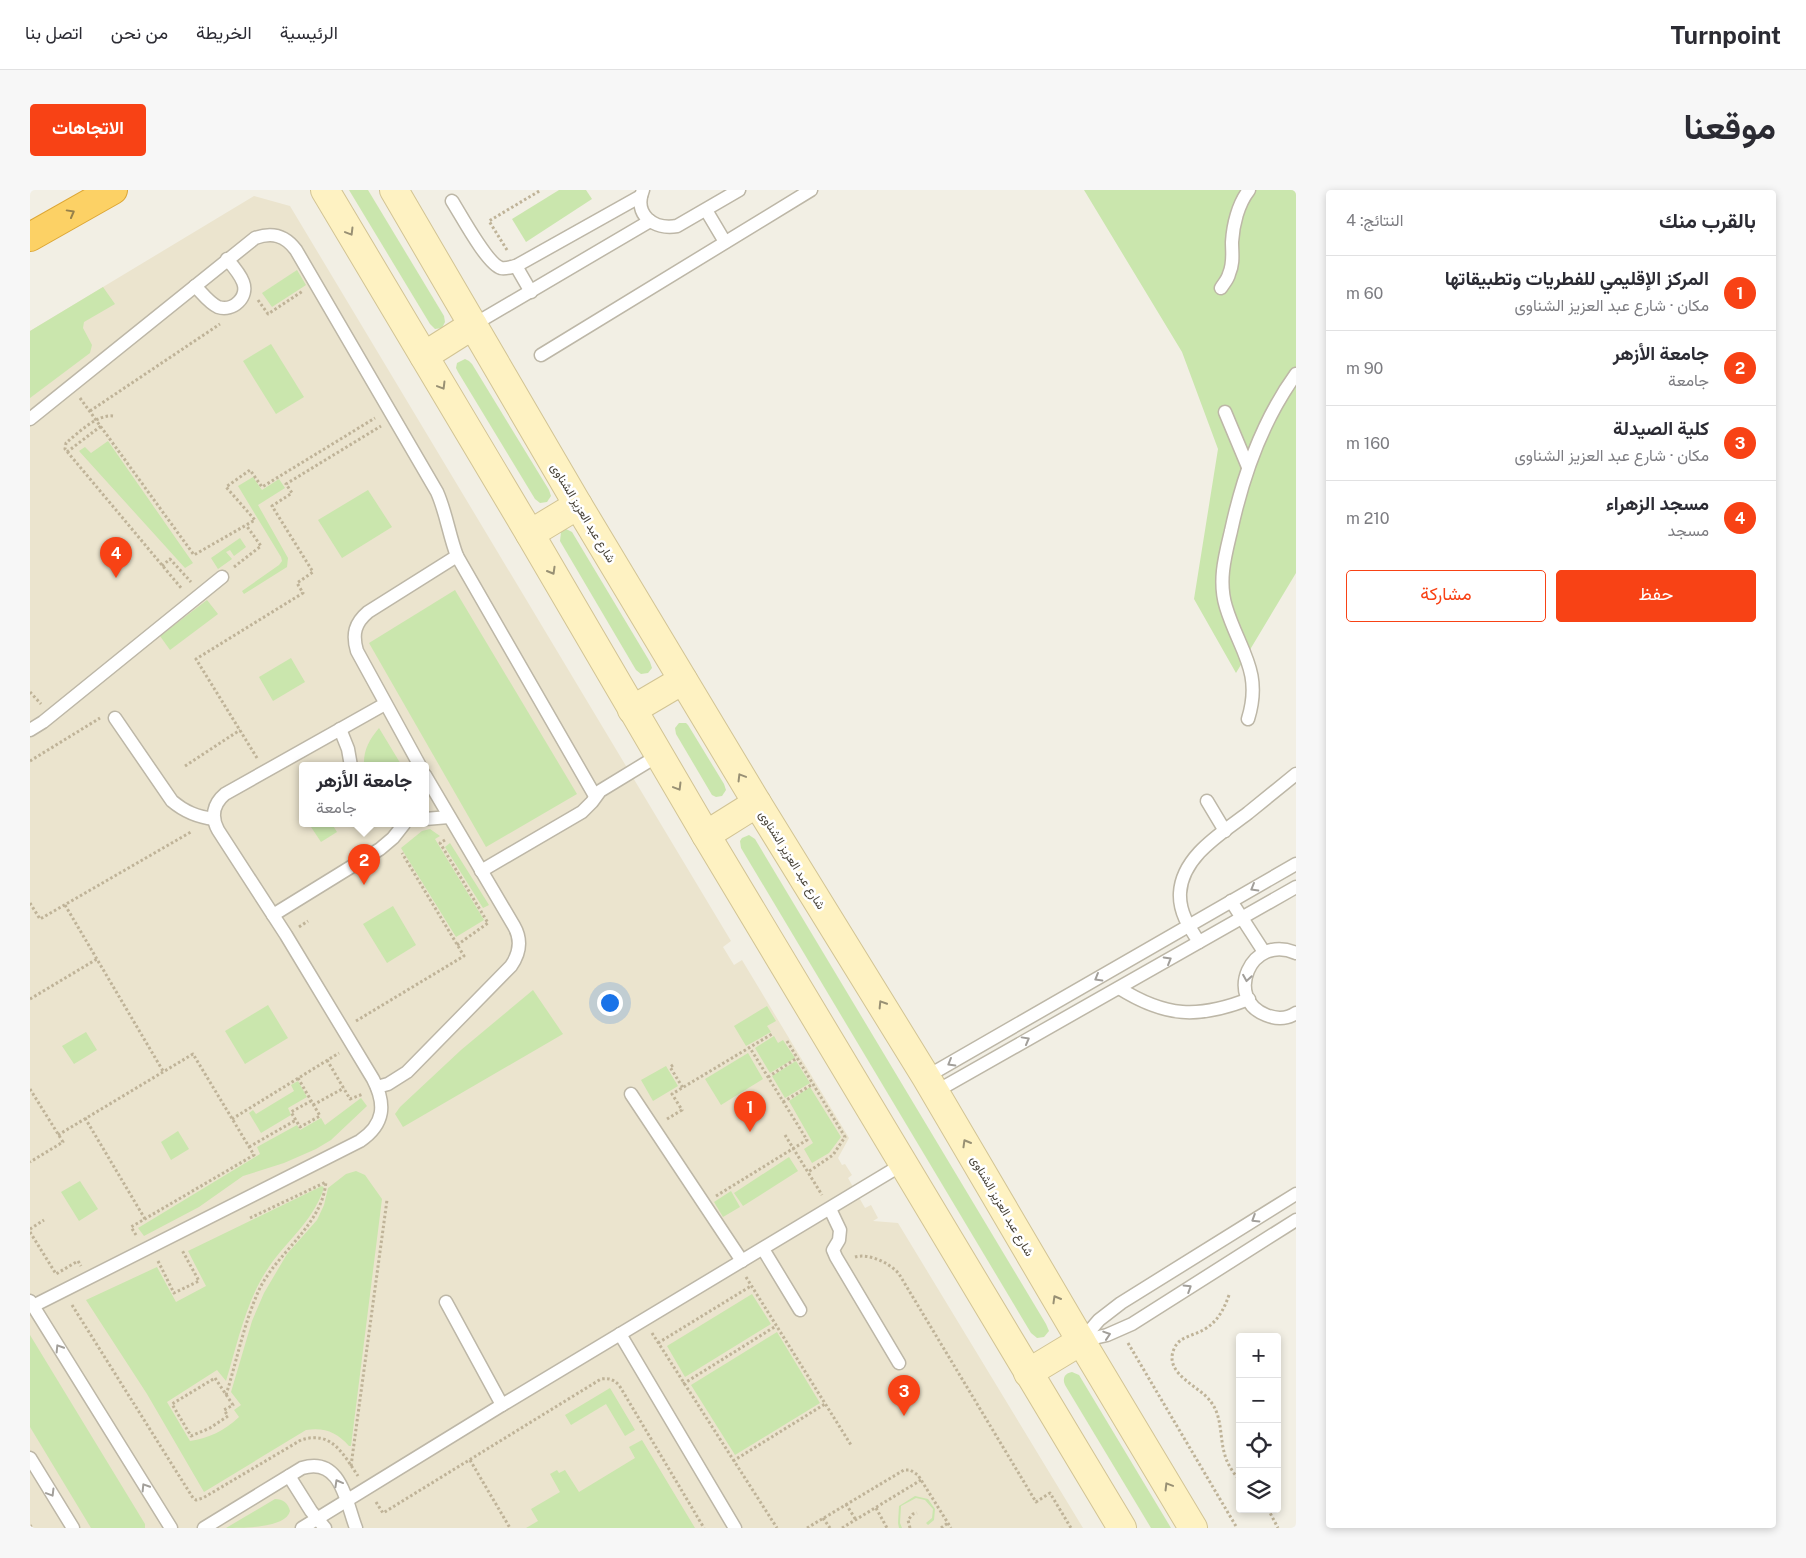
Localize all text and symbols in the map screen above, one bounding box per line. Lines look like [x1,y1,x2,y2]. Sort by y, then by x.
text: Turnpoint [1671,21,1781,49]
text: اتصل بنا [25,22,83,43]
text: من نحن [111,22,168,43]
text: الخريطة [196,22,252,43]
text: الرئيسية [280,22,338,43]
button: الاتجاهات [30,104,146,156]
text: موقعنا [1683,106,1776,147]
text: بالقرب منك [1659,208,1756,233]
one-way arrow [66,210,75,220]
text: النتائج: 4 [1346,211,1403,230]
one-way arrow [343,226,353,235]
text: المركز الإقليمي للفطريات وتطبيقاتها [1445,267,1709,289]
text: 60 m [1346,284,1383,303]
text: 1 [1737,284,1743,303]
text: مكان · شارع عبد العزيز الشناوى [1515,296,1709,315]
text: جامعة الأزهر [1613,342,1709,364]
text: 90 m [1346,359,1383,378]
text: 2 [1735,359,1745,378]
text: جامعة [1668,371,1709,390]
one-way arrow [436,381,446,390]
text: كلية الصيدلة [1613,417,1709,439]
text: 160 m [1346,434,1390,453]
text: 3 [1735,434,1745,453]
text: مكان · شارع عبد العزيز الشناوى [1515,446,1709,465]
street label: شارع عبد العزيز الشناوى [546,461,618,566]
text: مسجد الزهراء [1606,492,1709,514]
text: 210 m [1346,509,1390,528]
text: 4 [1735,509,1745,528]
text: مسجد [1668,521,1709,540]
pin: 4 [100,537,132,578]
one-way arrow [545,566,555,575]
button: مشاركة [1346,570,1546,622]
button: حفظ [1556,570,1756,622]
popup [299,762,429,827]
text: جامعة الأزهر [316,769,412,791]
one-way arrow [737,773,747,782]
one-way arrow [671,782,681,791]
text: جامعة [316,798,357,817]
street label: شارع عبد العزيز الشناوى [754,808,828,913]
pin: 2 [348,844,380,885]
one-way arrow [1250,882,1259,892]
one-way arrow [1162,956,1171,966]
one-way arrow [1094,972,1103,982]
one-way arrow [1242,974,1252,983]
your location [597,990,623,1016]
one-way arrow [878,1001,888,1010]
one-way arrow [1021,1036,1030,1046]
one-way arrow [947,1056,956,1066]
pin: 1 [734,1091,766,1132]
one-way arrow [962,1140,972,1149]
street label: شارع عبد العزيز الشناوى [966,1153,1036,1260]
one-way arrow [1251,1213,1260,1223]
one-way arrow [1183,1285,1192,1295]
one-way arrow [1053,1295,1063,1304]
one-way arrow [1103,1331,1111,1341]
map controls [1236,1333,1281,1513]
button: + [1236,1333,1281,1378]
one-way arrow [56,1345,66,1354]
pin: 3 [888,1375,920,1416]
button: − [1236,1378,1281,1423]
button: locate [1236,1423,1281,1468]
button: layers [1236,1468,1281,1513]
one-way arrow [334,1479,344,1488]
one-way arrow [142,1483,151,1492]
one-way arrow [1165,1483,1175,1492]
one-way arrow [45,1487,55,1496]

